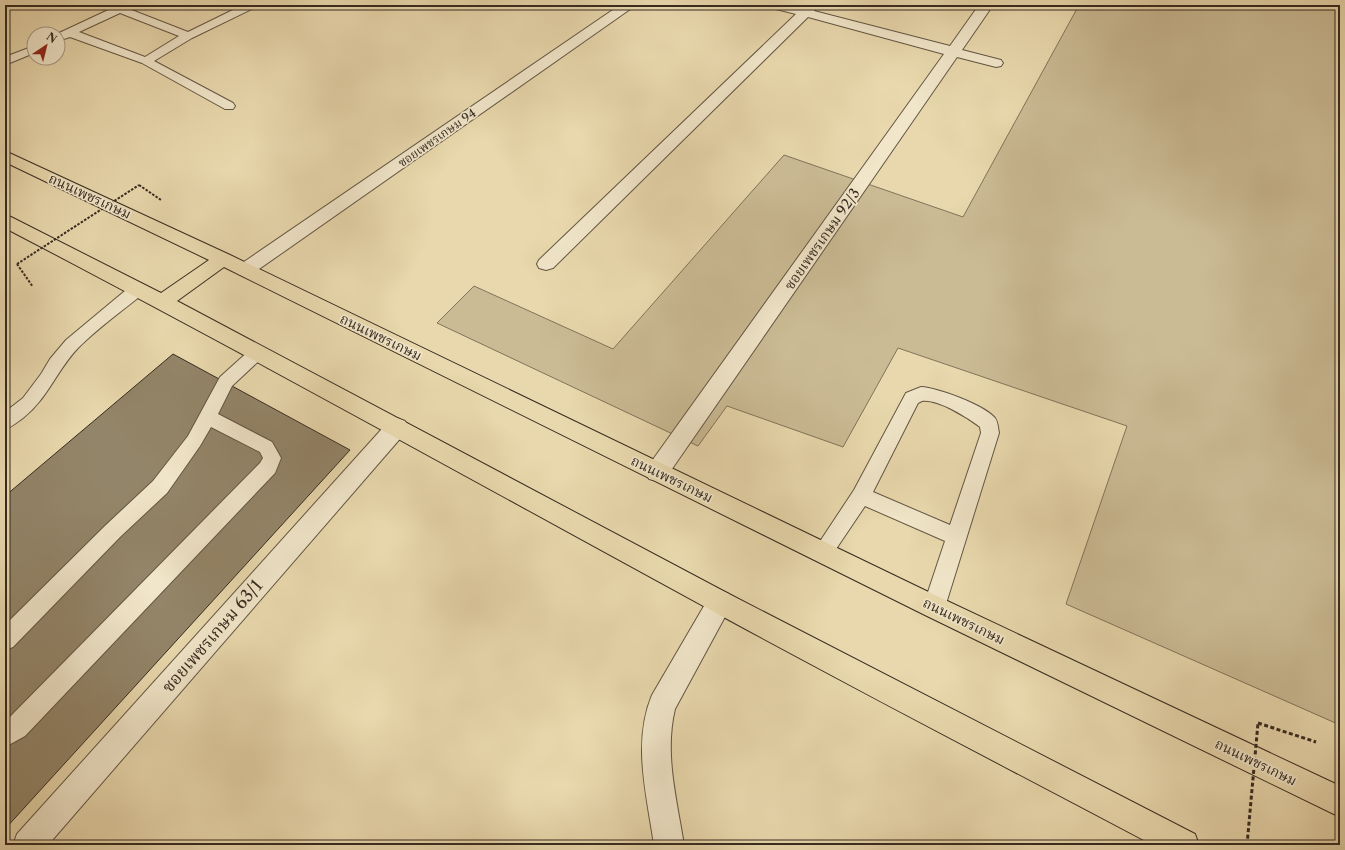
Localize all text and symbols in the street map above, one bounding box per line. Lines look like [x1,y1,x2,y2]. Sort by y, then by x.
north arrow [26,26,66,66]
text: N [44,29,60,47]
street label: ซอยเพชรเกษม 94 [395,105,479,170]
street label: ถนนเพชรเกษม [46,169,134,223]
street label: ซอยเพชรเกษม 92/3 [780,185,864,293]
street label: ถนนเพชรเกษม [337,309,425,365]
street label: ถนนเพชรเกษม [628,451,716,507]
street label: ซอยเพชรเกษม 63/1 [158,576,266,696]
street label: ถนนเพชรเกษม [920,593,1008,649]
street label: ถนนเพชรเกษม [1212,734,1300,790]

